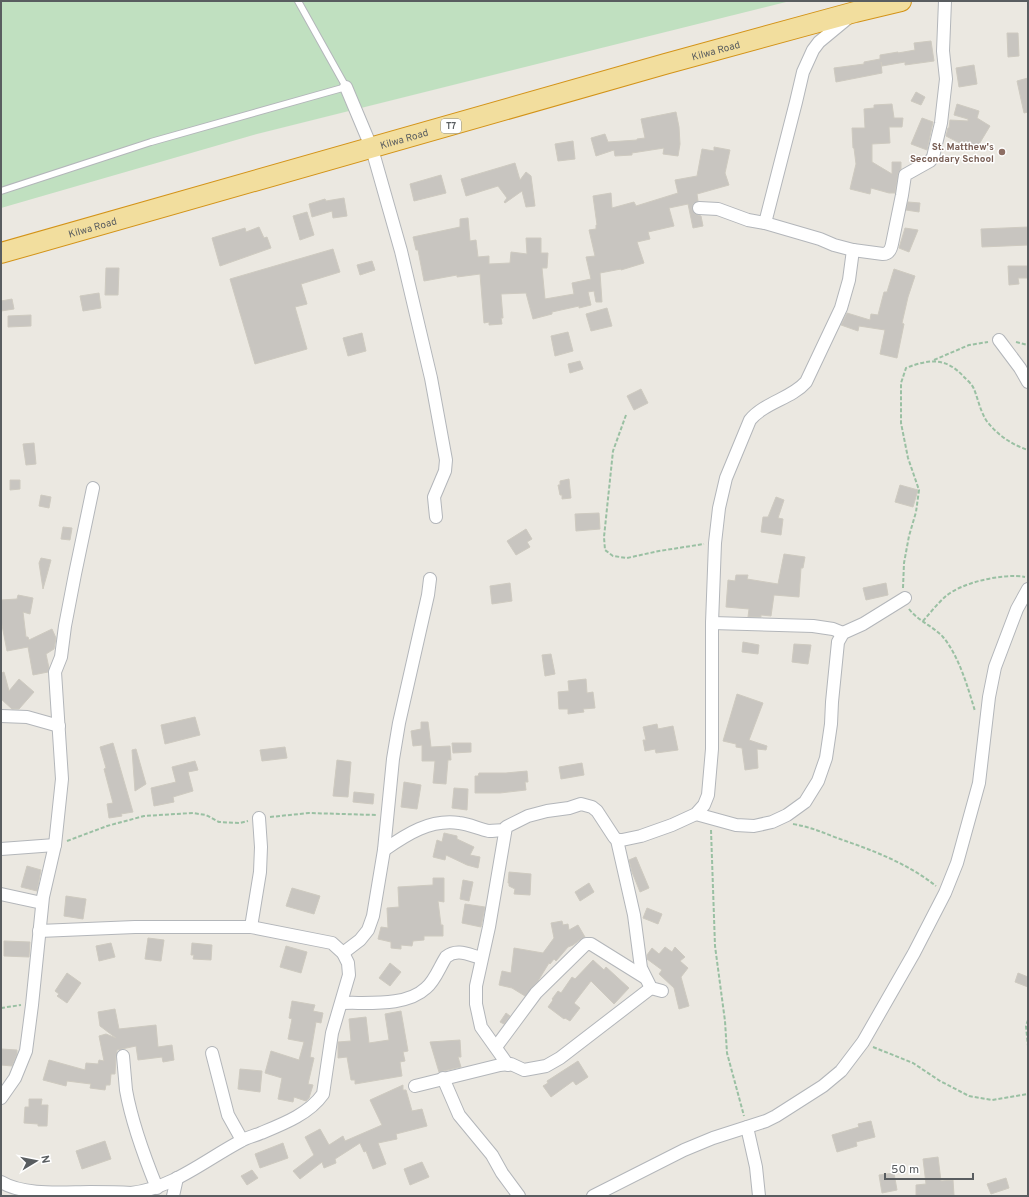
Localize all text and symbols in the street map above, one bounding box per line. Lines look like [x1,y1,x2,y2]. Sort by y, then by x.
street label: Kilwa Road [690,39,742,64]
road number: T7 [441,119,461,133]
street label: Kilwa Road [379,127,430,153]
place label: St. Matthew's Secondary School [910,141,994,166]
marker: St. Matthew's Secondary School [997,147,1007,157]
street label: Kilwa Road [67,215,118,241]
north arrow [16,1141,56,1181]
text: N [37,1154,52,1165]
scale bar [885,1155,973,1181]
text: 50 m [891,1162,919,1178]

